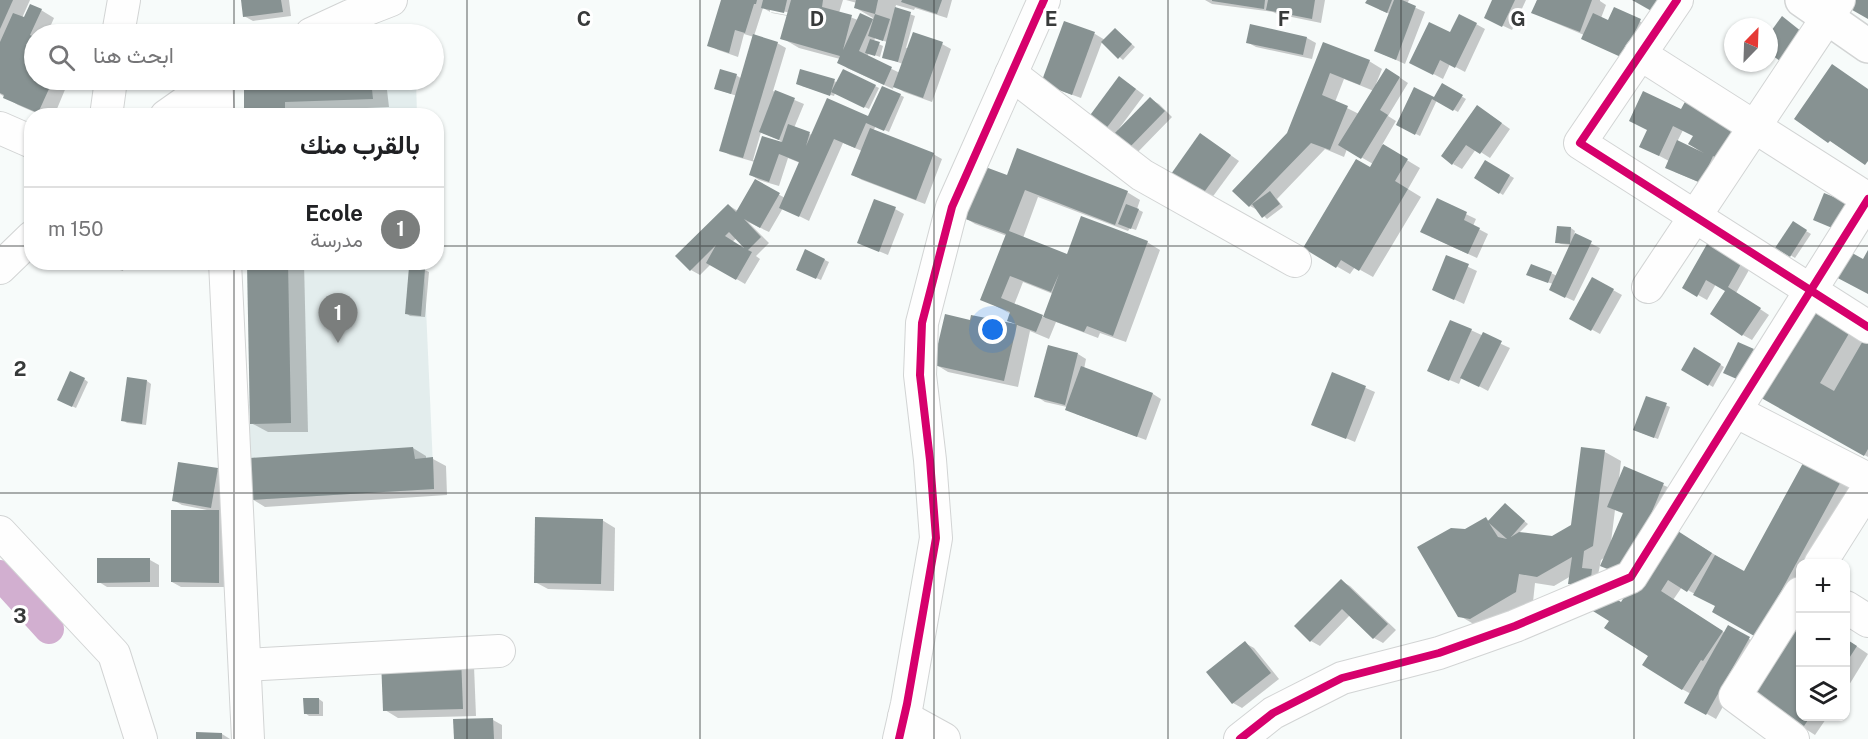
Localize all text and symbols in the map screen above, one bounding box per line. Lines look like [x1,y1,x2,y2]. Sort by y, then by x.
text: C [577,7,591,31]
text: D [810,7,824,31]
text: E [1045,7,1057,31]
text: F [1278,7,1290,31]
text: G [1510,7,1526,31]
north arrow [1724,18,1778,72]
search box [24,24,444,90]
icon: search [45,41,78,74]
text: ابحث هنا [93,42,174,68]
text: بالقرب منك [300,129,420,160]
text: Ecole [305,200,363,226]
text: 150 m [48,217,103,241]
text: 1 [396,217,405,241]
text: مدرسة [310,228,363,252]
pin: 1 [318,294,358,343]
your location [978,315,1007,344]
text: 2 [14,357,26,381]
map controls [1796,559,1850,721]
button: + [1796,559,1850,613]
text: 3 [13,604,27,628]
button: − [1796,613,1850,667]
button: layers [1796,667,1850,721]

